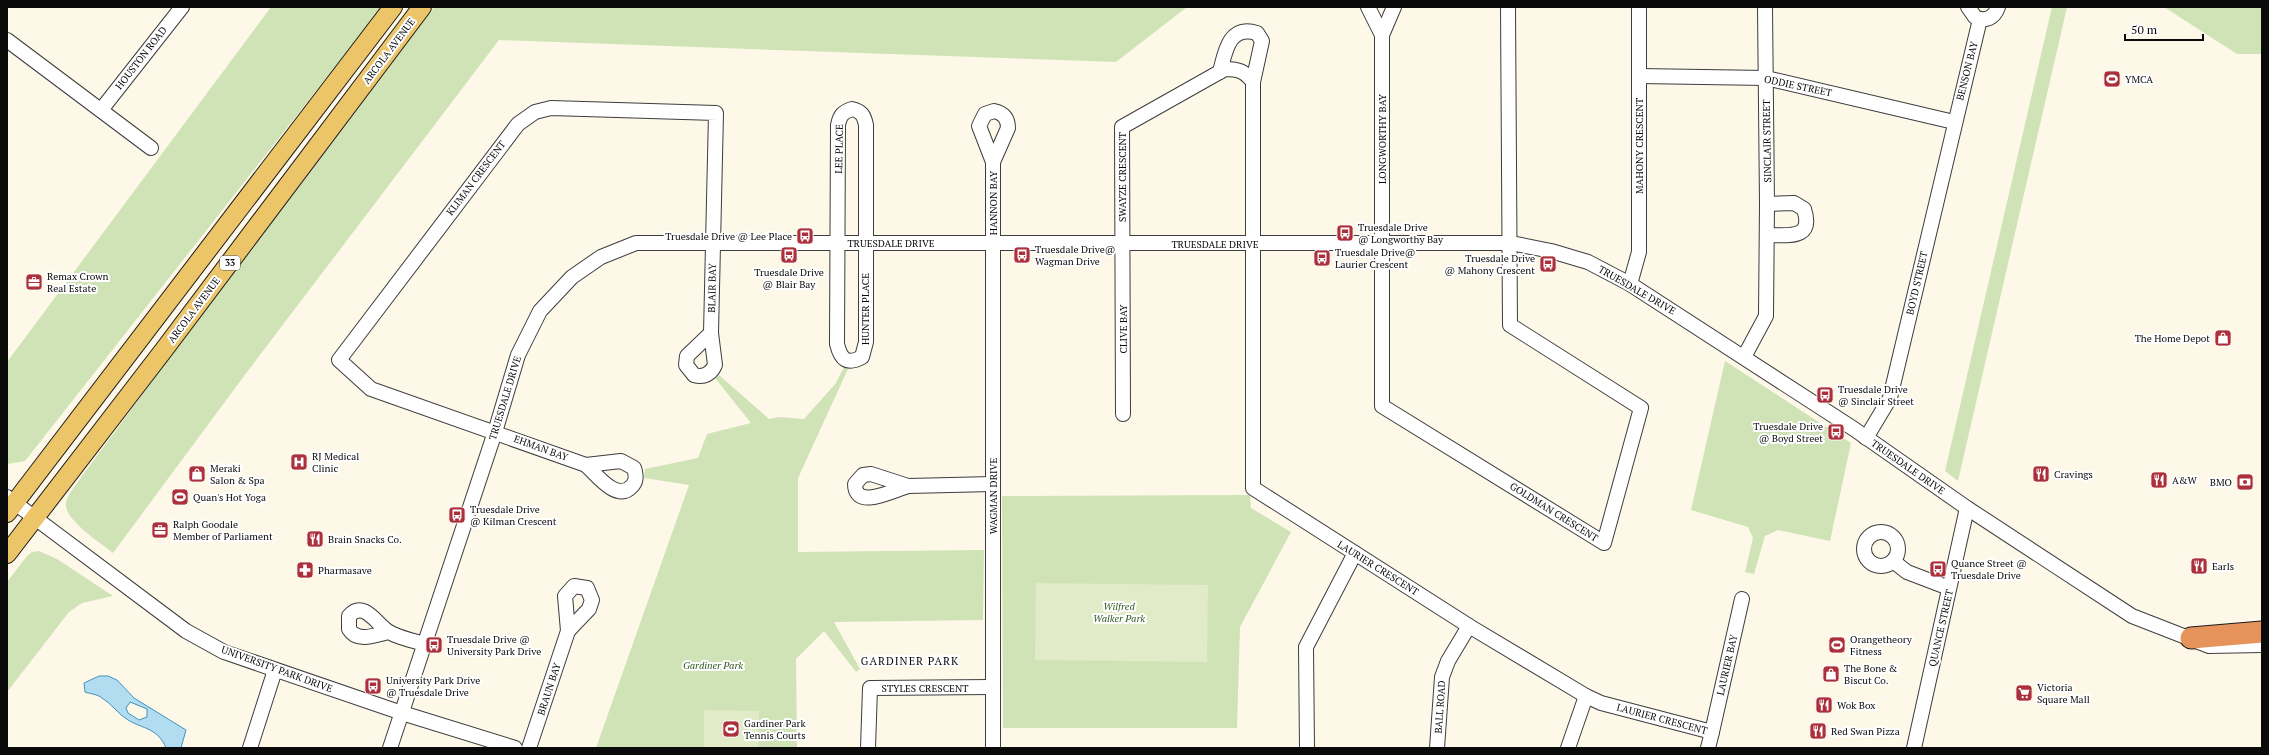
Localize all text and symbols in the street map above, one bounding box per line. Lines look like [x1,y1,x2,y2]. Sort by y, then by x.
street label: ARCOLA AVENUE [360,15,418,87]
scale bar [2125,16,2203,42]
text: 50 m [2131,22,2158,37]
street label: HOUSTON ROAD [112,24,170,92]
street label: BENSON BAY [1953,40,1981,102]
sports icon: YMCA [2102,69,2122,89]
street label: ODDIE STREET [1763,72,1833,100]
place label: YMCA [2125,73,2153,86]
street label: LONGWORTHY BAY [1376,93,1389,184]
street label: MAHONY CRESCENT [1633,98,1646,194]
street label: SINCLAIR STREET [1760,99,1774,183]
street label: LEE PLACE [832,124,846,174]
street label: SWAYZE CRESCENT [1116,132,1129,222]
street label: KLIMAN CRESCENT [444,138,508,218]
street label: HANNON BAY [987,170,1000,235]
place label: Truesdale Drive @ Longworthy Bay [1358,221,1444,246]
bus stop icon: Truesdale Drive @ Longworthy Bay [1335,223,1355,243]
bus stop icon: Truesdale Drive @ Lee Place [795,226,815,246]
place label: Truesdale Drive @ Lee Place [665,230,792,243]
street label: TRUESDALE DRIVE [847,237,935,250]
street label: TRUESDALE DRIVE [1171,238,1259,251]
place label: Truesdale Drive@ Wagman Drive [1035,243,1115,268]
bus stop icon: Truesdale Drive @ Blair Bay [779,245,799,265]
bus stop icon: Truesdale Drive@ Wagman Drive [1012,245,1032,265]
place label: Truesdale Drive@ Laurier Crescent [1335,246,1415,271]
bus stop icon: Truesdale Drive@ Laurier Crescent [1312,248,1332,268]
street label: BOYD STREET [1903,250,1931,316]
place label: Truesdale Drive @ Mahony Crescent [1445,252,1535,277]
bus stop icon: Truesdale Drive @ Mahony Crescent [1538,254,1558,274]
road number: 33 [220,256,240,270]
street label: BLAIR BAY [705,263,719,313]
street label: TRUESDALE DRIVE [1596,263,1678,318]
place label: Truesdale Drive @ Blair Bay [754,266,824,291]
place label: Remax Crown Real Estate [47,270,108,295]
office icon: Remax Crown Real Estate [24,272,44,292]
street label: HUNTER PLACE [859,273,872,345]
street label: ARCOLA AVENUE [165,274,223,346]
street label: CLIVE BAY [1117,304,1130,354]
shop icon: The Home Depot [2213,328,2233,348]
place label: The Home Depot [2135,332,2210,345]
street label: TRUESDALE DRIVE [486,354,524,442]
place label: Truesdale Drive @ Sinclair Street [1838,383,1914,408]
bus stop icon: Truesdale Drive @ Sinclair Street [1815,385,1835,405]
place label: Truesdale Drive @ Boyd Street [1753,420,1823,445]
bus stop icon: Truesdale Drive @ Boyd Street [1826,422,1846,442]
street label: EHMAN BAY [512,432,570,464]
street label: TRUESDALE DRIVE [1869,437,1948,497]
place label: RJ Medical Clinic [312,450,359,475]
hospital icon: RJ Medical Clinic [289,452,309,472]
street label: WAGMAN DRIVE [987,458,1000,534]
place label: Meraki Salon & Spa [210,462,265,487]
shop icon: Meraki Salon & Spa [187,464,207,484]
restaurant icon: Cravings [2031,464,2051,484]
place label: Cravings [2054,468,2093,481]
restaurant icon: A&W [2149,470,2169,490]
bank icon: BMO [2235,472,2255,492]
place label: A&W [2172,474,2198,487]
place label: BMO [2210,476,2232,489]
street label: GOLDMAN CRESCENT [1507,479,1601,545]
sports icon: Quan's Hot Yoga [170,487,190,507]
place label: Quan's Hot Yoga [193,491,266,504]
place label: Truesdale Drive @ Kilman Crescent [470,503,557,528]
bus stop icon: Truesdale Drive @ Kilman Crescent [447,505,467,525]
place label: Ralph Goodale Member of Parliament [173,518,273,543]
office icon: Ralph Goodale Member of Parliament [150,520,170,540]
restaurant icon: Brain Snacks Co. [305,529,325,549]
place label: Brain Snacks Co. [328,533,402,546]
street label: LAURIER CRESCENT [1335,538,1421,598]
restaurant icon: Earls [2189,556,2209,576]
place label: Quance Street @ Truesdale Drive [1951,557,2027,582]
bus stop icon: Quance Street @ Truesdale Drive [1928,559,1948,579]
pharmacy icon: Pharmasave [295,560,315,580]
place label: Earls [2212,560,2234,573]
place label: Pharmasave [318,564,372,577]
street label: QUANCE STREET [1926,588,1956,668]
park label: Wilfred Walker Park [1093,600,1145,625]
place label: Truesdale Drive @ University Park Drive [447,633,541,658]
street label: LAURIER BAY [1714,633,1740,697]
place label: Orangetheory Fitness [1850,633,1913,658]
bus stop icon: Truesdale Drive @ University Park Drive [424,635,444,655]
sports icon: Orangetheory Fitness [1827,635,1847,655]
street label: UNIVERSITY PARK DRIVE [220,643,335,695]
district label: GARDINER PARK [861,654,959,668]
park label: Gardiner Park [683,659,743,672]
street label: BRAUN BAY [534,661,564,717]
place label: The Bone & Biscut Co. [1844,662,1898,687]
shop icon: The Bone & Biscut Co. [1821,664,1841,684]
place label: University Park Drive @ Truesdale Drive [386,674,480,699]
bus stop icon: University Park Drive @ Truesdale Drive [363,676,383,696]
street label: BALL ROAD [1432,680,1448,734]
place label: Victoria Square Mall [2037,681,2090,706]
street label: STYLES CRESCENT [882,682,968,695]
supermarket icon: Victoria Square Mall [2014,683,2034,703]
restaurant icon: Wok Box [1814,695,1834,715]
place label: Wok Box [1837,699,1876,712]
street label: LAURIER CRESCENT [1615,701,1709,737]
place label: Gardiner Park Tennis Courts [744,717,806,742]
sports icon: Gardiner Park Tennis Courts [721,719,741,739]
restaurant icon: Red Swan Pizza [1808,721,1828,741]
place label: Red Swan Pizza [1831,725,1900,738]

